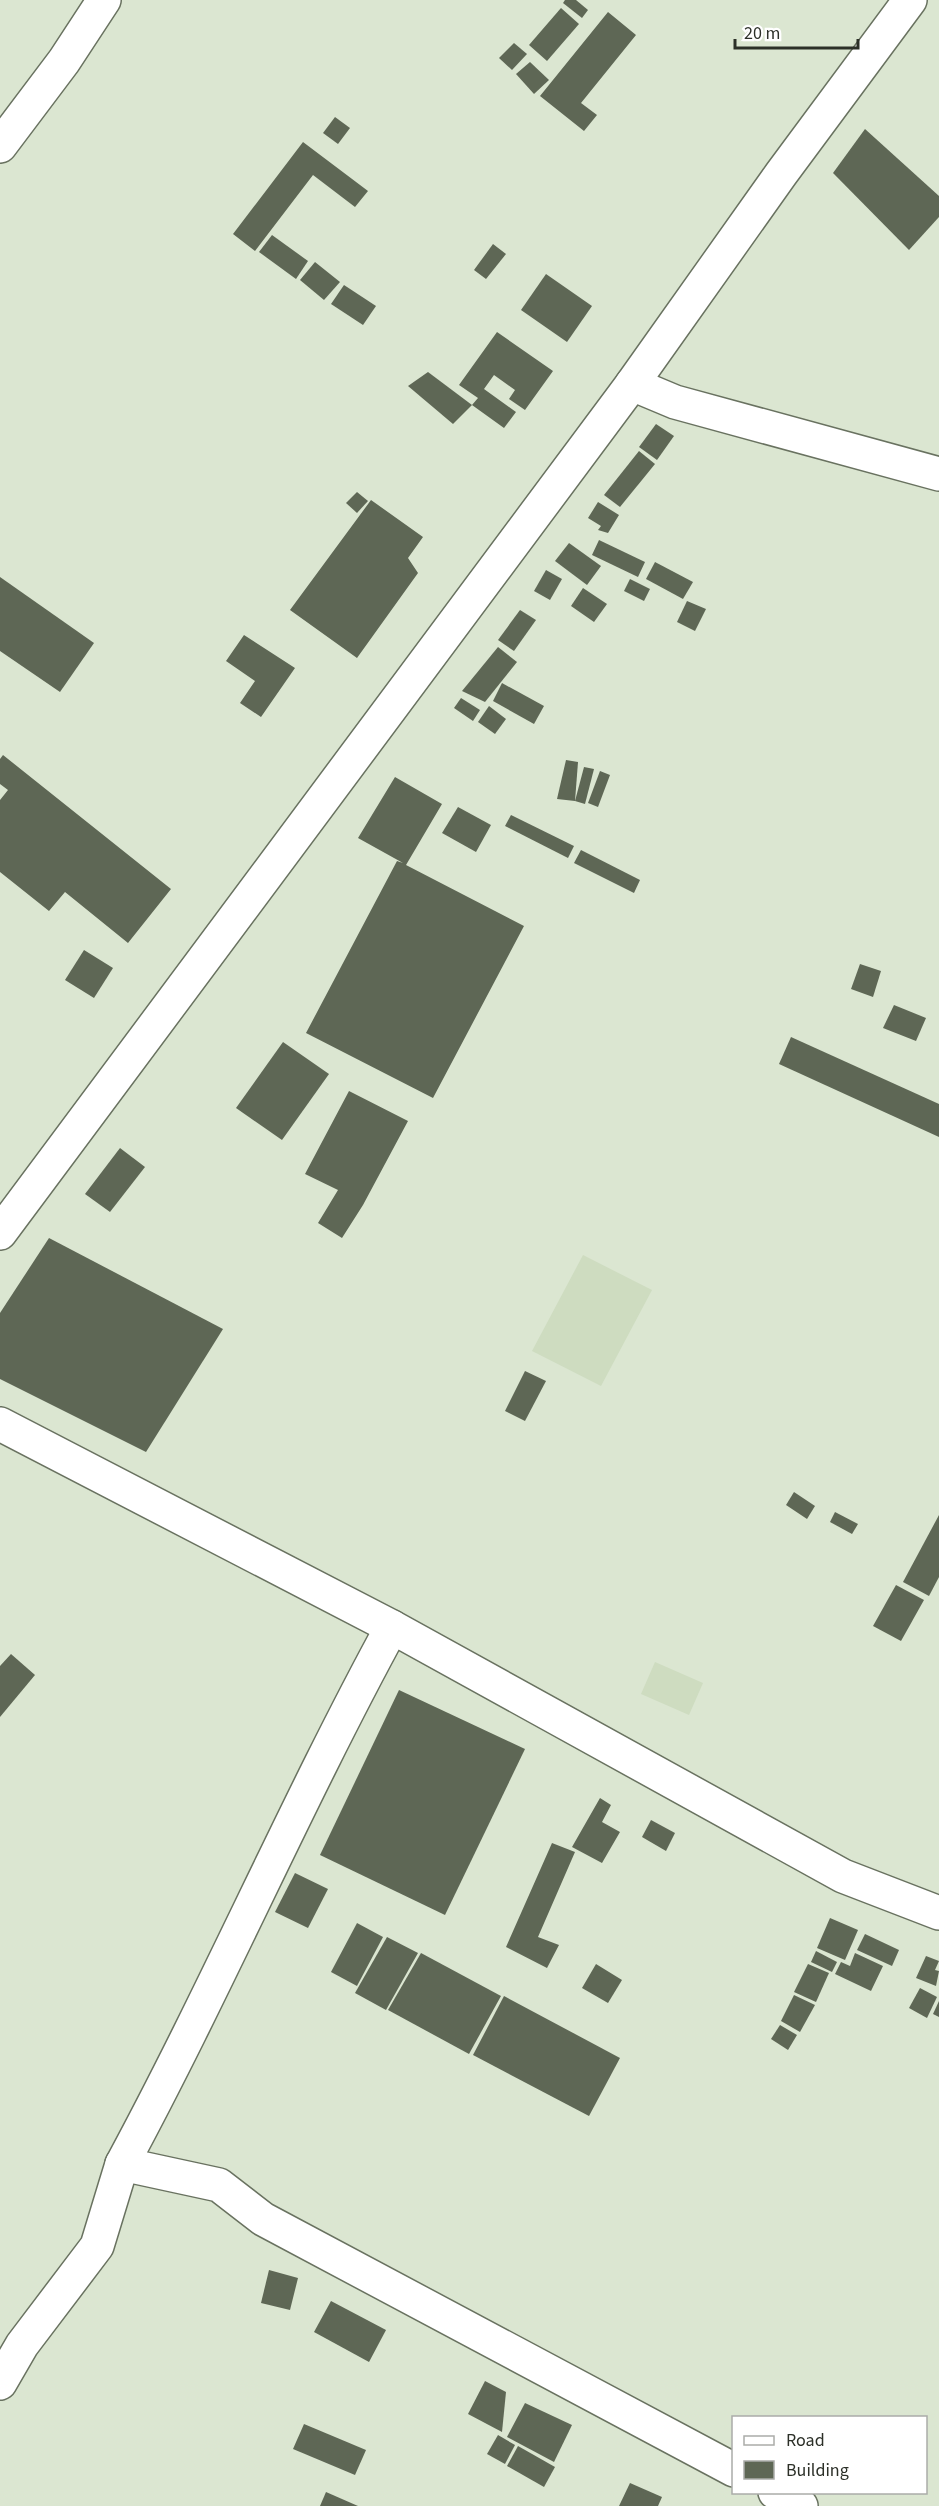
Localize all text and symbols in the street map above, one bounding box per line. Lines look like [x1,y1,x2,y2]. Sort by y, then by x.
scale bar [735,12,858,50]
text: 20 m [744,21,780,46]
legend [732,2416,927,2494]
text: Road [786,2428,825,2453]
text: Building [786,2458,849,2483]

